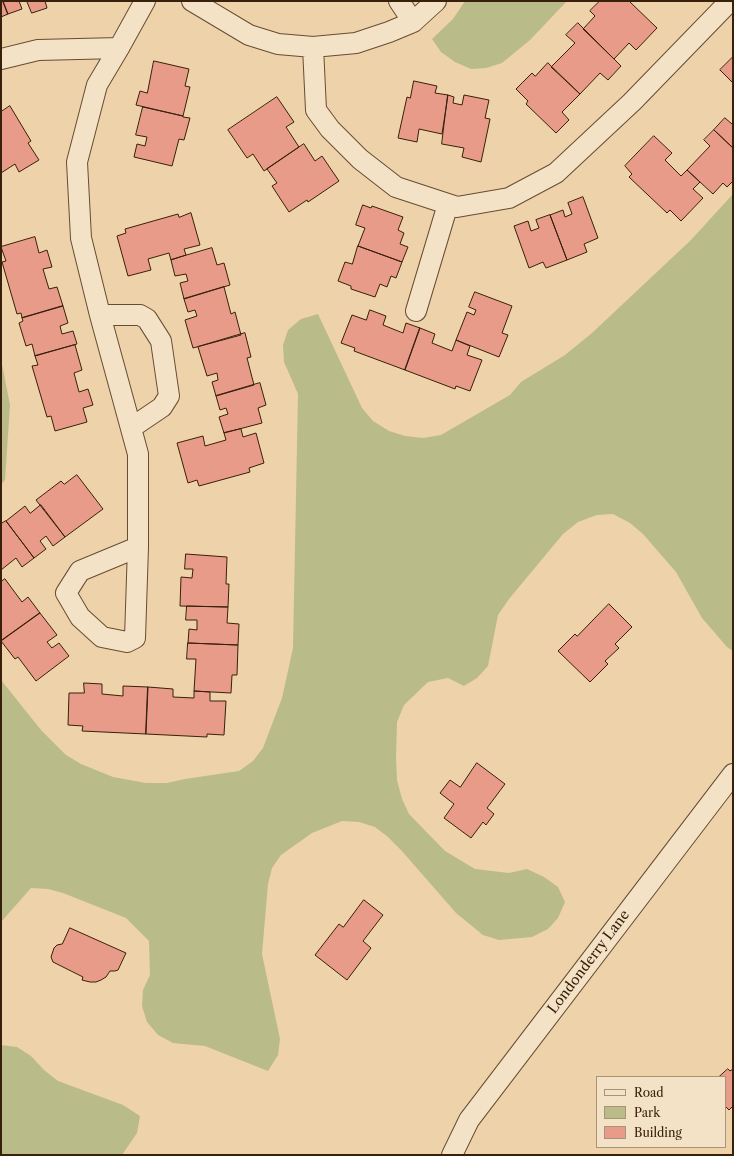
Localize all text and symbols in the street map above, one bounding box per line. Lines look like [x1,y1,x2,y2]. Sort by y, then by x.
street label: Londonderry Lane [545,907,633,1017]
legend [596,1076,726,1148]
text: Road [634,1085,664,1100]
text: Park [634,1105,660,1120]
text: Building [634,1125,682,1140]

